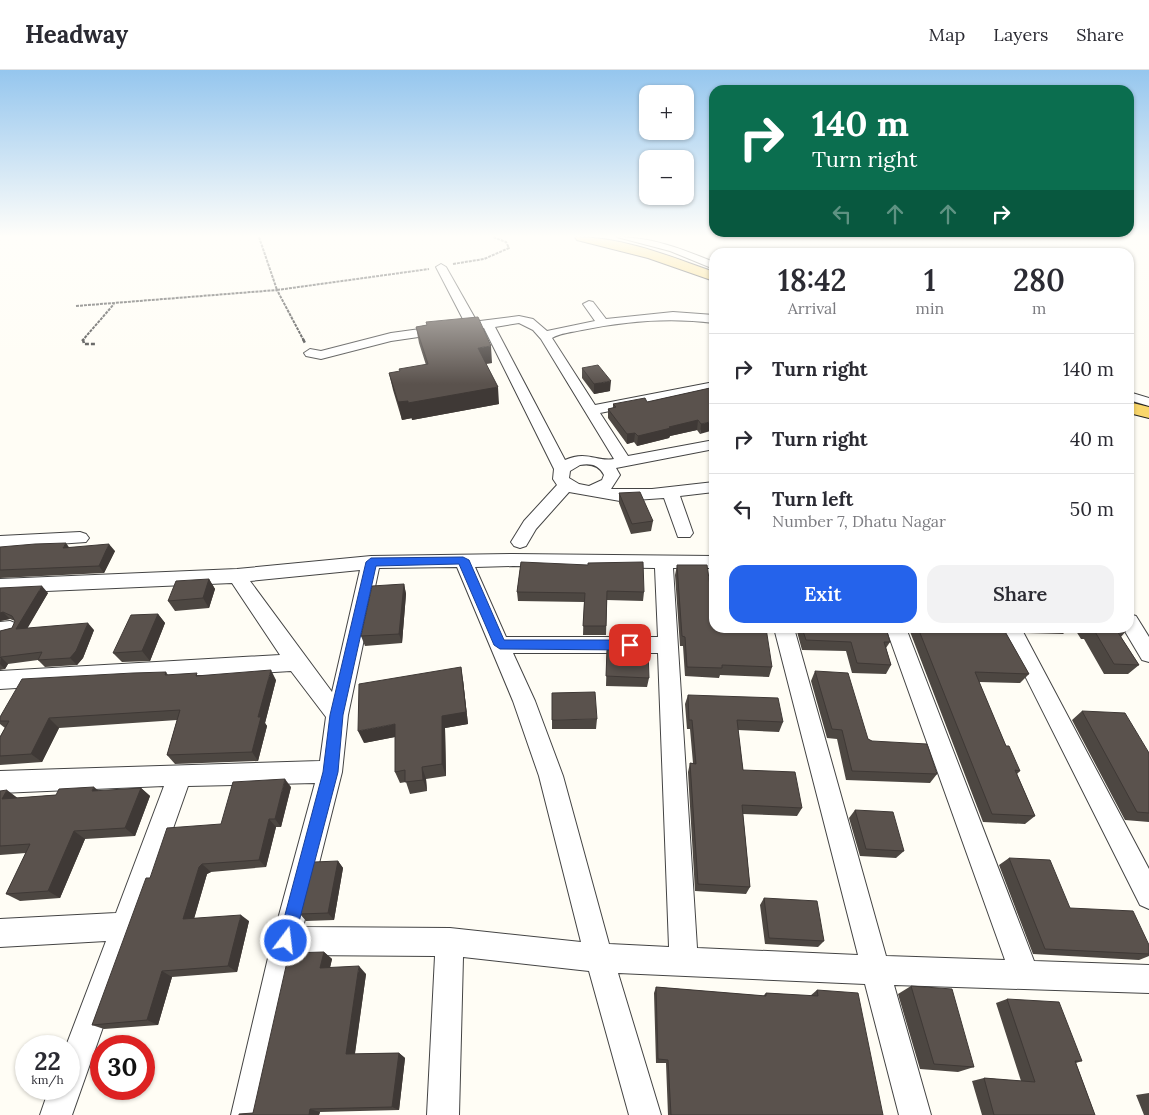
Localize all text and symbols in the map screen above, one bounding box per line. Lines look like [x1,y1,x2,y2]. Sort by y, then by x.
text: Headway [25,19,128,50]
text: Map [929,23,965,46]
text: Layers [993,23,1048,46]
text: Share [1076,23,1124,46]
map controls [639,85,694,205]
button: + [639,85,694,140]
text: 140 m [812,101,909,146]
icon: right [729,105,794,170]
text: Turn right [812,145,917,173]
button: − [639,150,694,205]
icon: left [828,200,856,228]
icon: ahead [881,200,909,228]
icon: ahead [934,200,962,228]
icon: right [987,200,1015,228]
text: 18:42 [778,261,847,299]
text: 1 [924,261,936,299]
text: 280 [1013,261,1065,299]
text: Arrival [788,298,837,318]
text: min [916,298,944,318]
text: m [1032,298,1046,318]
icon: right [729,355,757,383]
text: Turn right [772,357,868,381]
text: 140 m [1063,357,1114,381]
icon: right [729,425,757,453]
text: Turn right [772,427,868,451]
text: 40 m [1070,427,1114,451]
text: Turn left [772,487,853,511]
icon: left [729,495,757,523]
text: 50 m [1070,497,1114,521]
text: Number 7, Dhatu Nagar [772,511,946,531]
button: Exit [729,565,917,623]
button: Share [927,565,1114,623]
pin [609,624,651,666]
icon: arrive [616,631,644,659]
position arrow [259,914,311,966]
speed limit sign: 30 [90,1035,155,1100]
text: 22 [34,1045,61,1077]
text: km/h [31,1072,64,1087]

